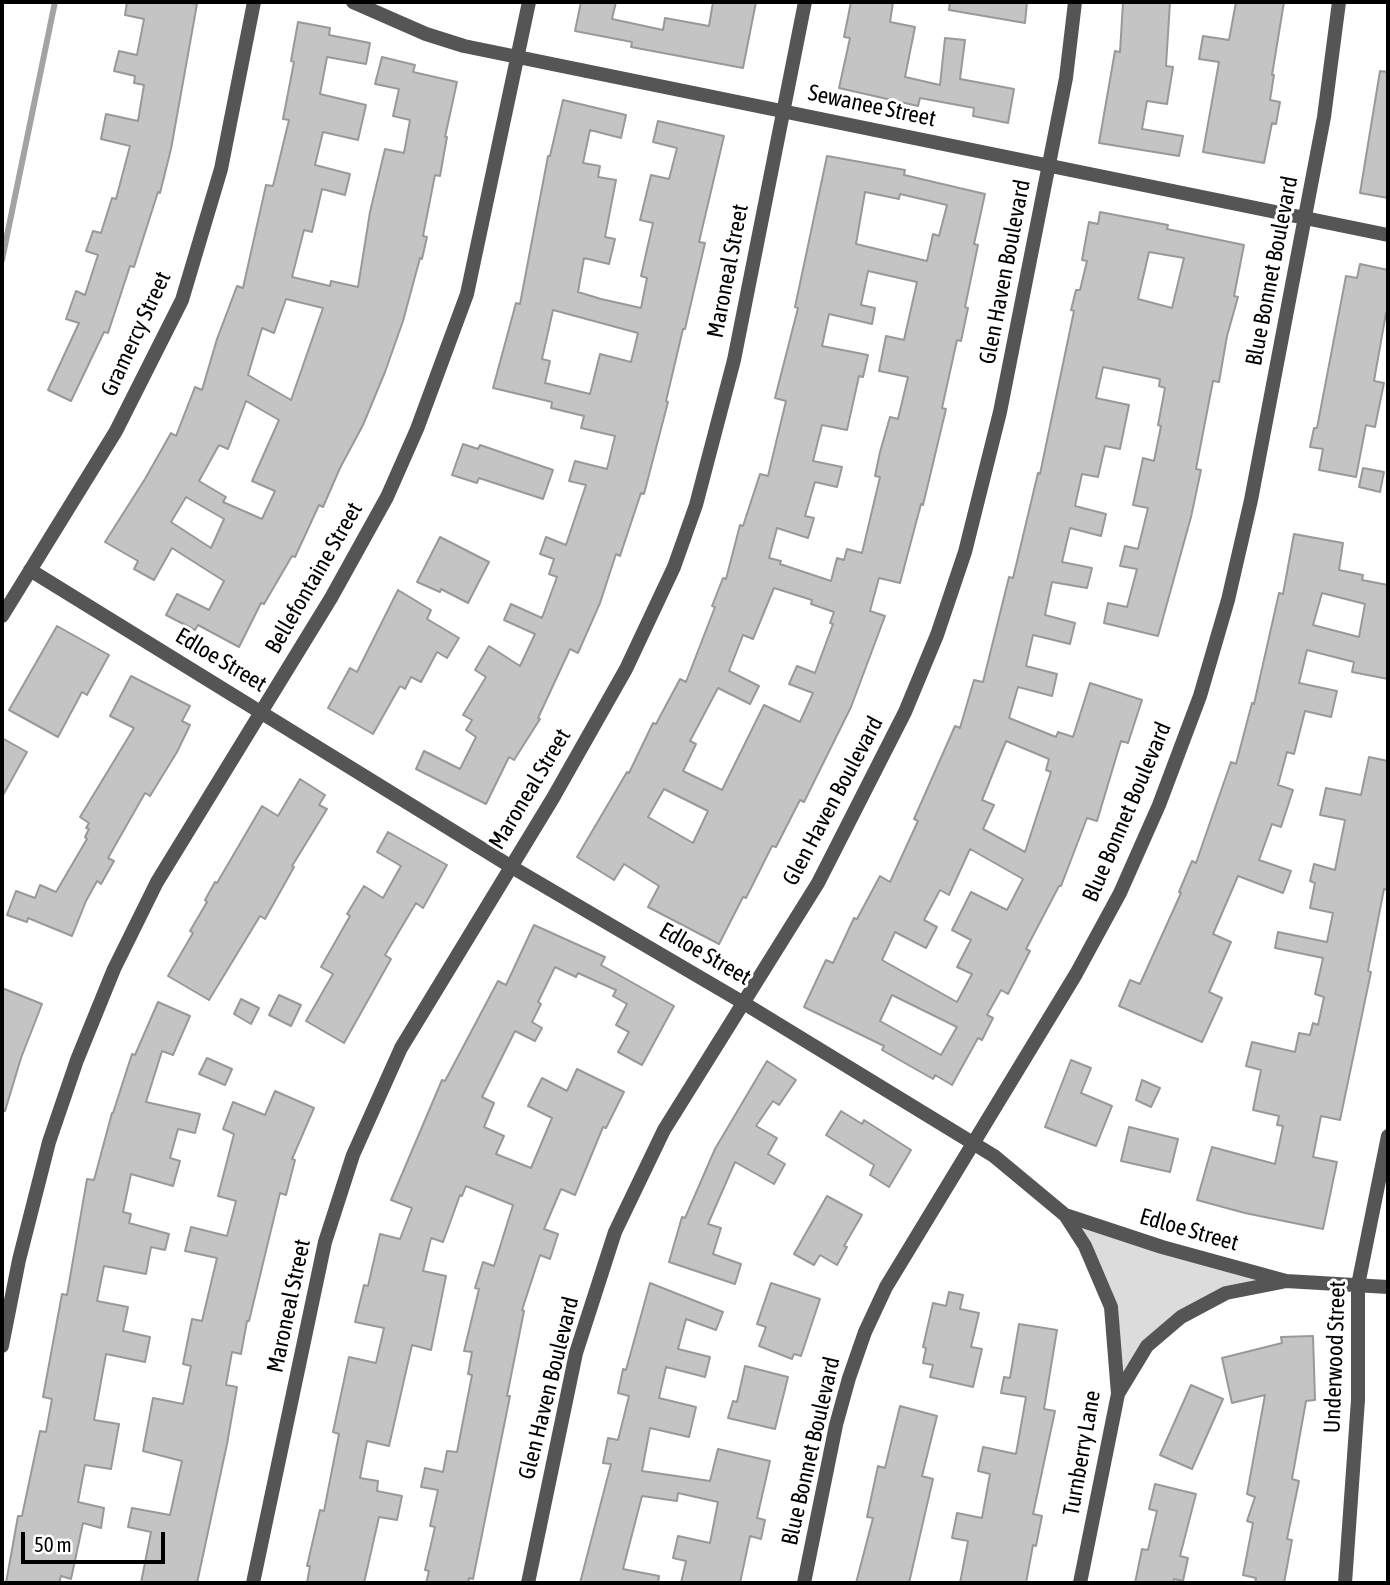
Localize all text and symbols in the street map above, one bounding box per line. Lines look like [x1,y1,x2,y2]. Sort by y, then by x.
street label: Sewanee Street [806,79,938,133]
street label: Blue Bonnet Boulevard [1240,174,1304,368]
street label: Glen Haven Boulevard [974,177,1036,367]
street label: Maroneal Street [702,202,754,340]
street label: Gramercy Street [95,267,177,401]
street label: Bellefontaine Street [260,498,368,658]
street label: Edloe Street [170,622,272,698]
street label: Glen Haven Boulevard [777,712,889,890]
street label: Blue Bonnet Boulevard [1077,718,1177,906]
street label: Maroneal Street [483,724,577,854]
street label: Edloe Street [654,917,756,991]
street label: Edloe Street [1136,1203,1242,1257]
street label: Maroneal Street [261,1237,317,1375]
street label: Underwood Street [1319,1280,1351,1434]
street label: Glen Haven Boulevard [513,1294,585,1482]
street label: Blue Bonnet Boulevard [776,1354,846,1548]
street label: Turnberry Lane [1057,1388,1107,1518]
scale bar [24,1518,168,1562]
text: 50 m [34,1532,72,1556]

